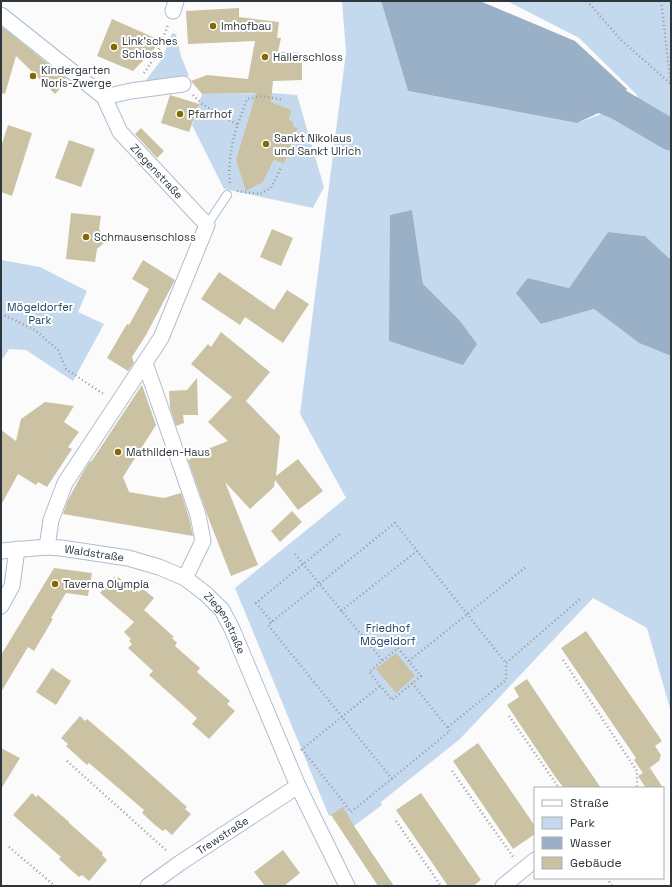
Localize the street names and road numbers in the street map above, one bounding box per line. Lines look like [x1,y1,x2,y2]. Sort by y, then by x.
street label: Ziegenstraße [128,141,186,202]
street label: Waldstraße [64,542,125,564]
street label: Ziegenstraße [201,589,249,656]
street label: Trewstraße [194,813,251,857]

